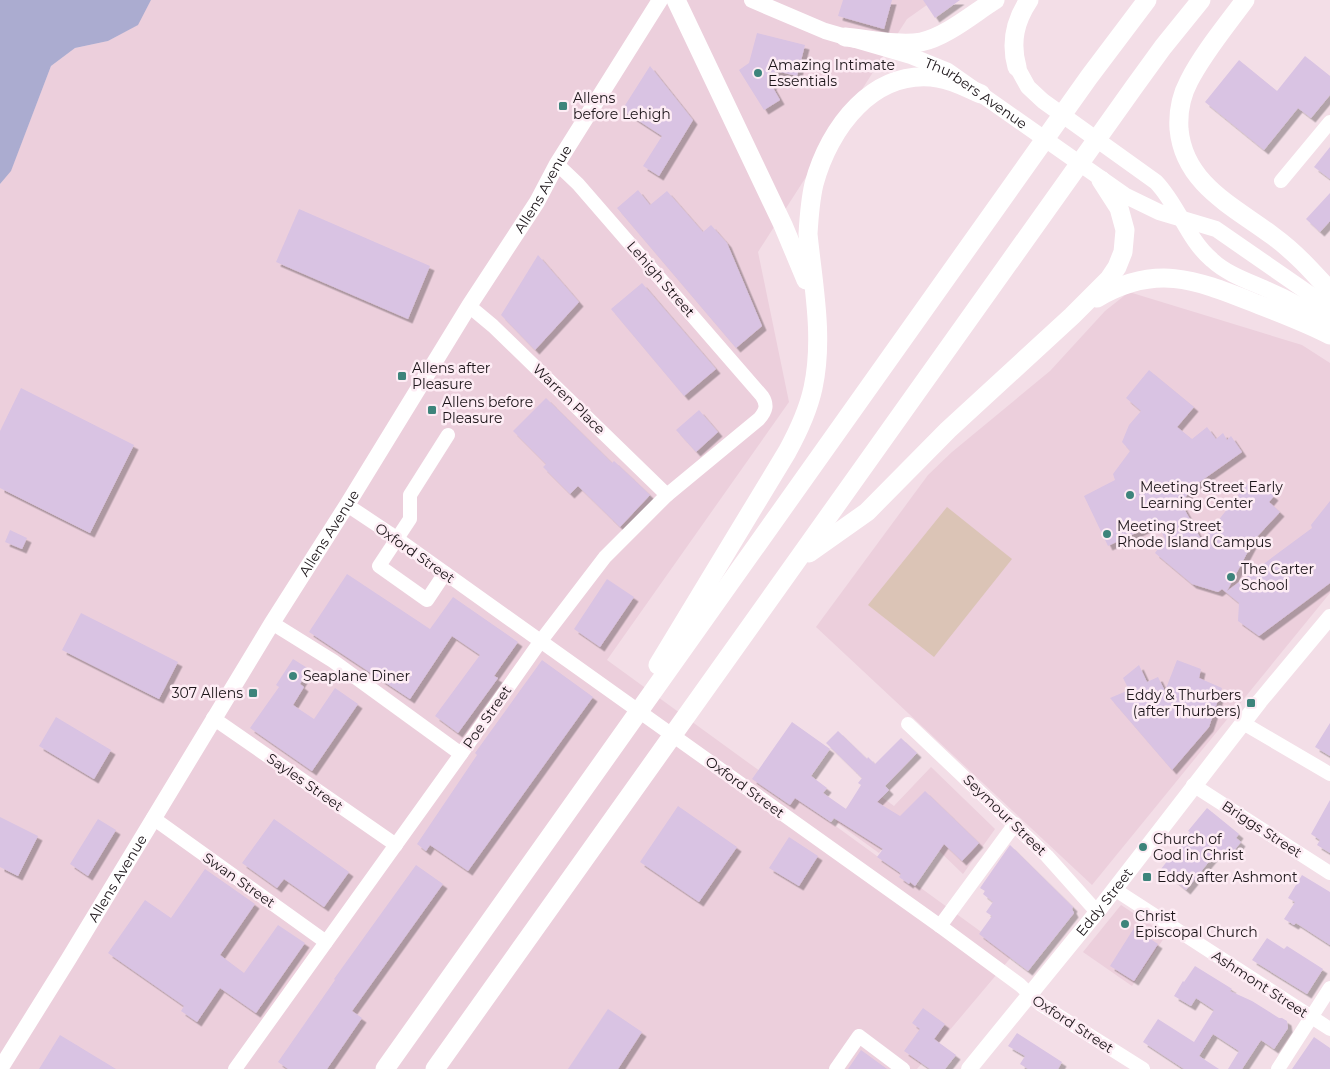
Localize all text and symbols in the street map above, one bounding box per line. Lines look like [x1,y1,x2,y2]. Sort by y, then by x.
street label: Thurbers Avenue [922,53,1031,133]
place label: Amazing Intimate Essentials [768,56,895,90]
marker: Amazing Intimate Essentials [752,67,764,79]
place label: Allens before Lehigh [573,89,671,123]
marker: Allens before Lehigh [557,100,569,112]
street label: Allens Avenue [510,142,576,237]
street label: Lehigh Street [623,237,699,321]
place label: Allens after Pleasure [412,359,491,393]
street label: Warren Place [529,360,609,438]
marker: Allens after Pleasure [396,370,408,382]
place label: Allens before Pleasure [442,393,533,427]
marker: Allens before Pleasure [426,404,438,416]
place label: Meeting Street Early Learning Center [1140,478,1283,512]
street label: Allens Avenue [295,486,363,580]
marker: Meeting Street Early Learning Center [1124,489,1136,501]
place label: Meeting Street Rhode Island Campus [1117,517,1272,551]
street label: Oxford Street [372,519,459,587]
marker: Meeting Street Rhode Island Campus [1101,528,1113,540]
place label: The Carter School [1241,560,1314,594]
marker: The Carter School [1225,571,1237,583]
place label: Seaplane Diner [303,667,410,685]
marker: Seaplane Diner [287,670,299,682]
street label: Poe Street [459,682,516,752]
place label: 307 Allens [172,684,243,702]
place label: Eddy & Thurbers (after Thurbers) [1126,686,1241,720]
marker: 307 Allens [247,687,259,699]
marker: Eddy & Thurbers (after Thurbers) [1245,697,1257,709]
street label: Sayles Street [263,749,347,815]
street label: Oxford Street [702,752,788,822]
street label: Seymour Street [959,771,1051,860]
street label: Briggs Street [1219,796,1306,862]
place label: Church of God in Christ [1153,830,1244,864]
street label: Allens Avenue [84,831,151,925]
marker: Church of God in Christ [1137,841,1149,853]
street label: Swan Street [199,848,279,912]
street label: Eddy Street [1072,864,1137,940]
place label: Eddy after Ashmont [1157,868,1298,886]
marker: Eddy after Ashmont [1141,871,1153,883]
place label: Christ Episcopal Church [1135,907,1258,941]
marker: Christ Episcopal Church [1119,918,1131,930]
street label: Ashmont Street [1209,946,1312,1022]
street label: Oxford Street [1029,991,1117,1057]

